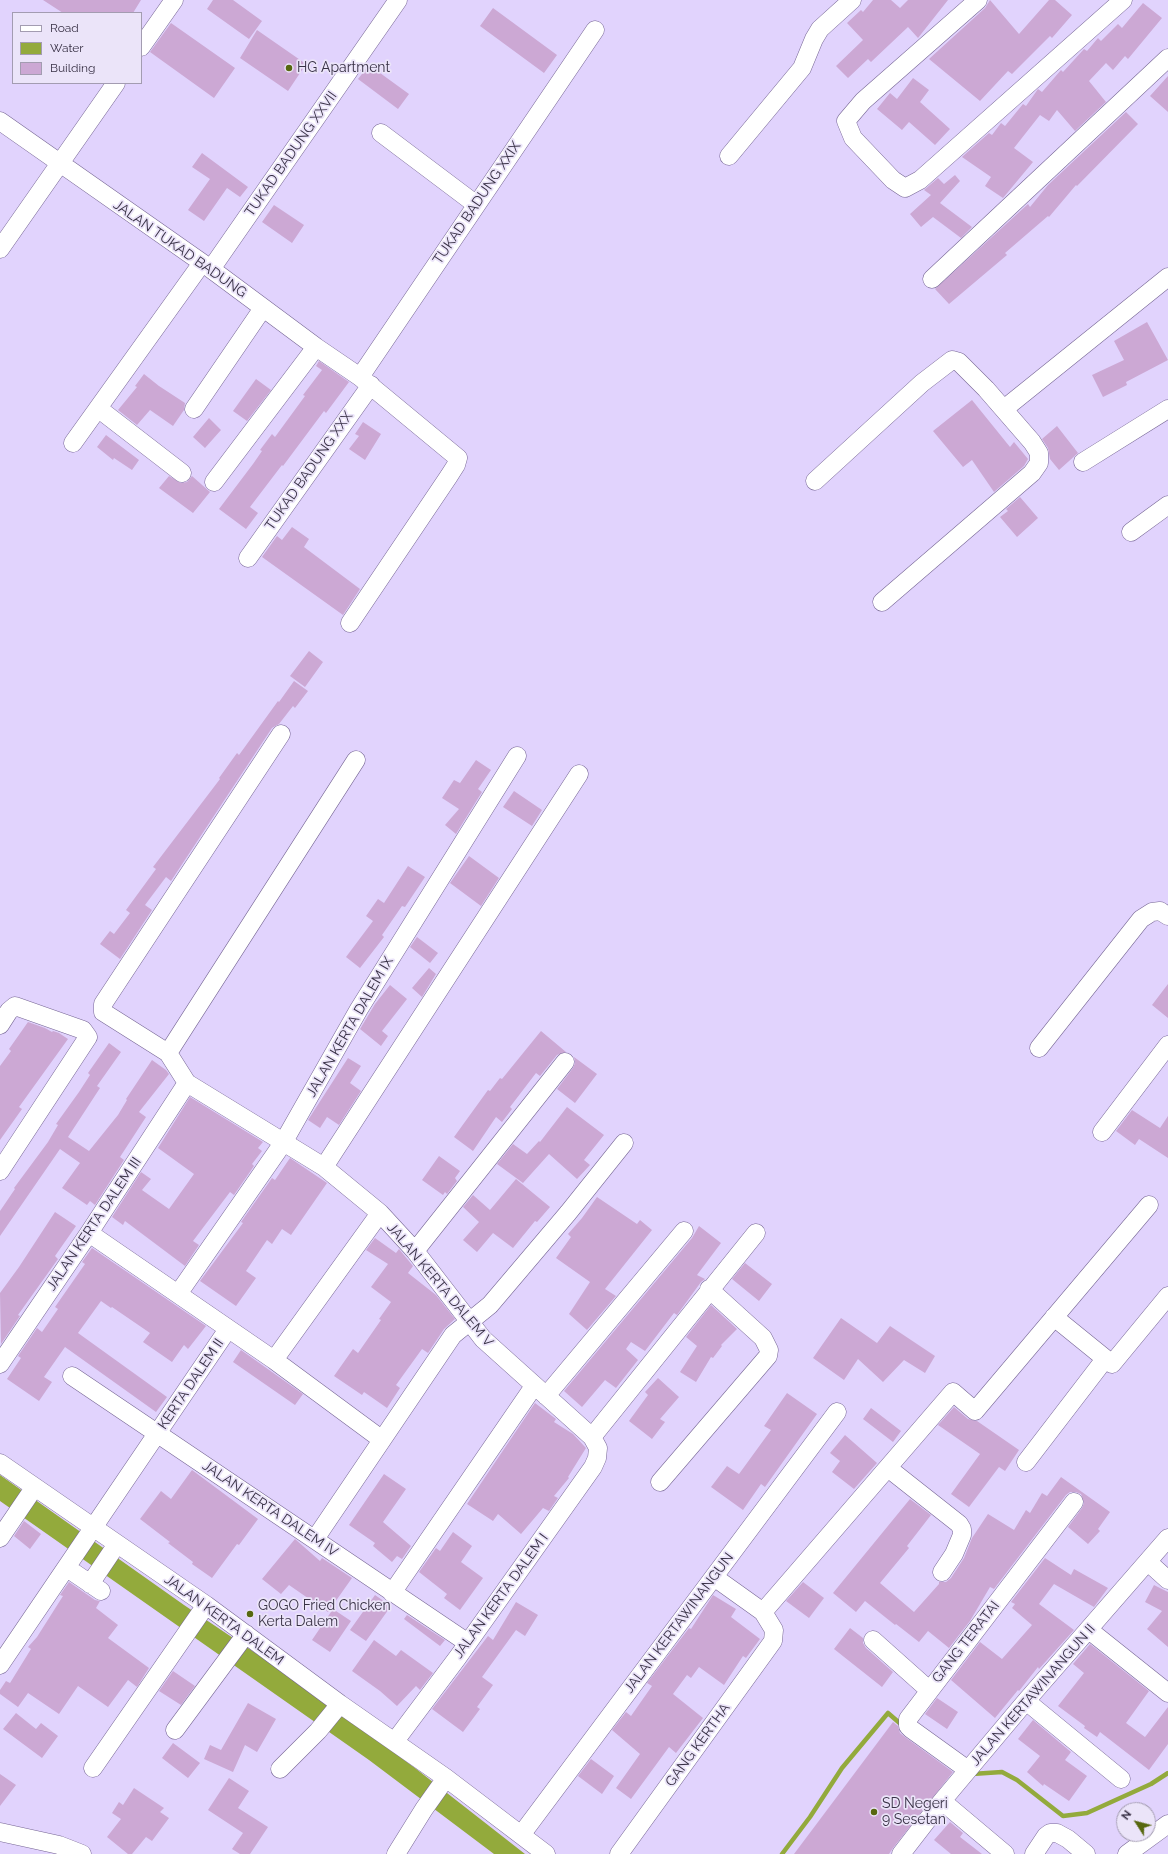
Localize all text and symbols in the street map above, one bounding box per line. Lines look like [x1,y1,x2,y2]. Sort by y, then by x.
legend [12,12,142,84]
text: Road [50,21,79,35]
text: Water [50,41,84,55]
place label: HG Apartment [297,60,390,76]
text: Building [50,61,96,75]
marker: HG Apartment [284,63,294,73]
street label: TUKAD BADUNG XXVII [241,88,341,220]
street label: TUKAD BADUNG XXIX [430,138,524,268]
street label: JALAN TUKAD BADUNG [110,196,250,302]
street label: TUKAD BADUNG XXX [262,408,356,534]
street label: JALAN KERTA DALEM IX [303,954,397,1100]
street label: JALAN KERTA DALEM III [43,1154,145,1294]
street label: JALAN KERTA DALEM V [383,1220,497,1350]
street label: KERTA DALEM II [154,1335,228,1433]
street label: JALAN KERTA DALEM IV [199,1457,341,1561]
street label: JALAN KERTA DALEM I [450,1530,552,1662]
street label: JALAN KERTAWINANGUN [621,1550,737,1696]
street label: JALAN KERTA DALEM [161,1571,287,1669]
place label: GOGO Fried Chicken Kerta Dalem [258,1598,391,1630]
street label: GANG TERATAI [929,1598,1003,1686]
marker: GOGO Fried Chicken Kerta Dalem [245,1609,255,1619]
street label: JALAN KERTAWINANGUN II [967,1621,1099,1769]
street label: GANG KERTHA [662,1700,734,1790]
place label: SD Negeri 9 Sesetan [882,1796,948,1828]
north arrow [1116,1802,1156,1842]
marker: SD Negeri 9 Sesetan [869,1807,879,1817]
text: N [1119,1808,1134,1822]

